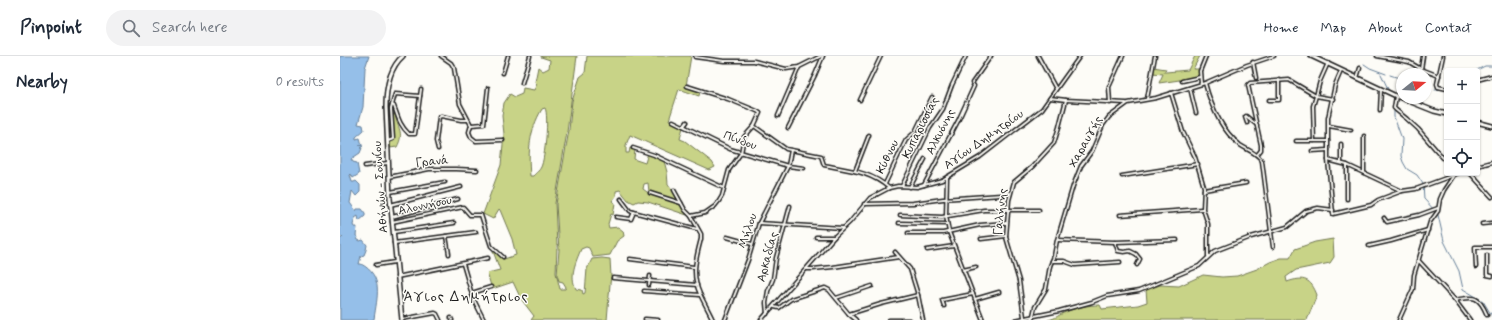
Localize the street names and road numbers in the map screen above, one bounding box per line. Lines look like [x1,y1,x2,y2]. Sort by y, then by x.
street label: Κυπαρισσίας [899,95,943,161]
street label: Αλκυόνης [923,106,959,158]
street label: Αγίου Δημητρίου [941,106,1028,173]
street label: Χαραυγής [1065,113,1107,171]
street label: Πίνδου [721,128,760,155]
street label: Κύθνου [873,137,903,177]
street label: Αθήνών - Σουνίου [370,140,392,233]
street label: Γρανά [415,153,450,171]
street label: Γαλήνης [991,188,1011,236]
street label: Αλοννήσου [397,192,454,219]
street label: Μήλου [735,211,762,251]
street label: Αρκαδίας [754,230,782,284]

